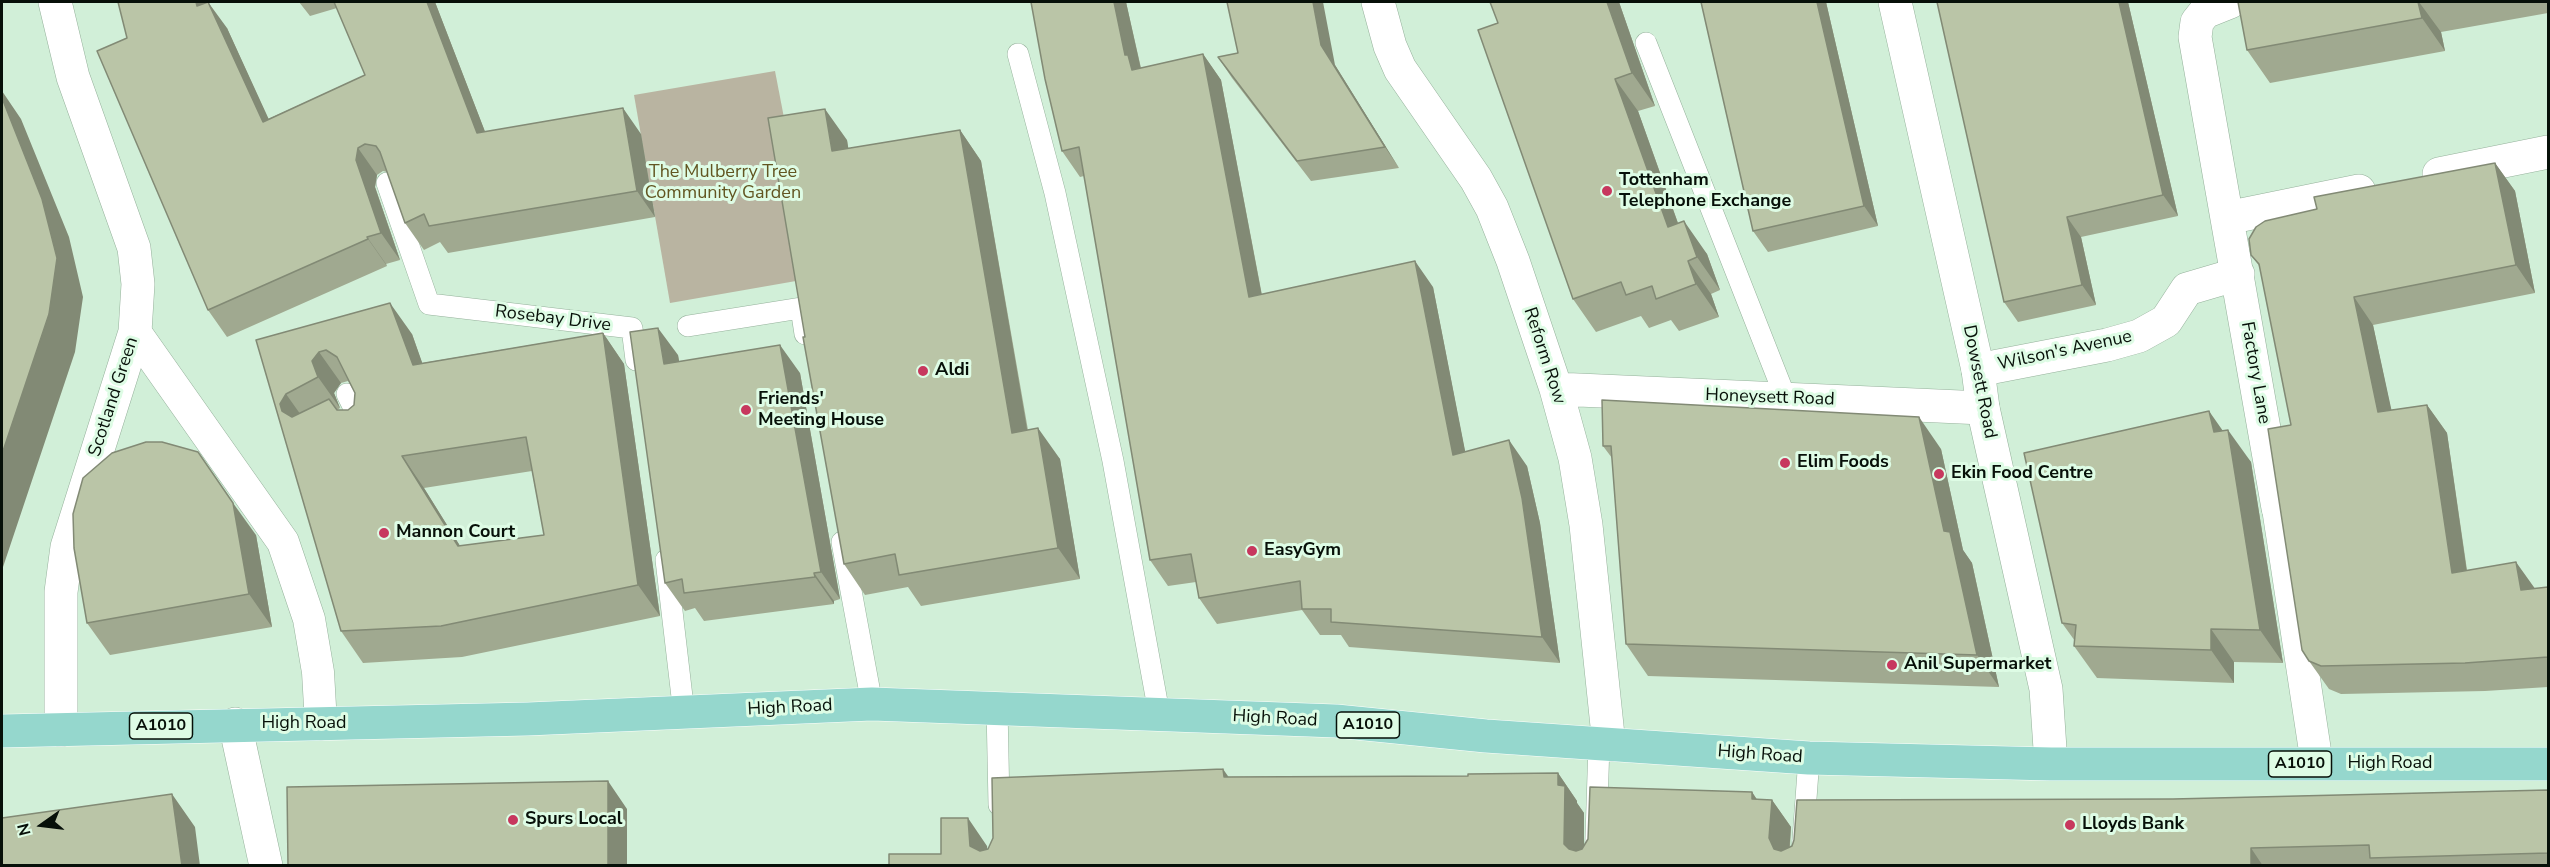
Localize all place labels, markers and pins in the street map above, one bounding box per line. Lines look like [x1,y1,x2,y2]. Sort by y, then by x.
place label: Tottenham Telephone Exchange [1619,170,1791,213]
marker: Tottenham Telephone Exchange [1600,184,1614,198]
place label: Aldi [935,360,969,382]
marker: Aldi [916,364,930,378]
place label: Friends' Meeting House [758,389,884,432]
marker: Friends' Meeting House [739,403,753,417]
place label: Elim Foods [1797,452,1889,474]
marker: Elim Foods [1778,456,1792,470]
place label: Ekin Food Centre [1951,463,2093,485]
marker: Ekin Food Centre [1932,467,1946,481]
place label: Mannon Court [396,522,515,544]
marker: Mannon Court [377,526,391,540]
place label: EasyGym [1264,540,1341,562]
marker: EasyGym [1245,544,1259,558]
place label: Anil Supermarket [1904,654,2051,676]
marker: Anil Supermarket [1885,658,1899,672]
place label: Spurs Local [525,809,623,831]
marker: Spurs Local [506,813,520,827]
place label: Lloyds Bank [2082,814,2184,836]
marker: Lloyds Bank [2063,818,2077,832]

